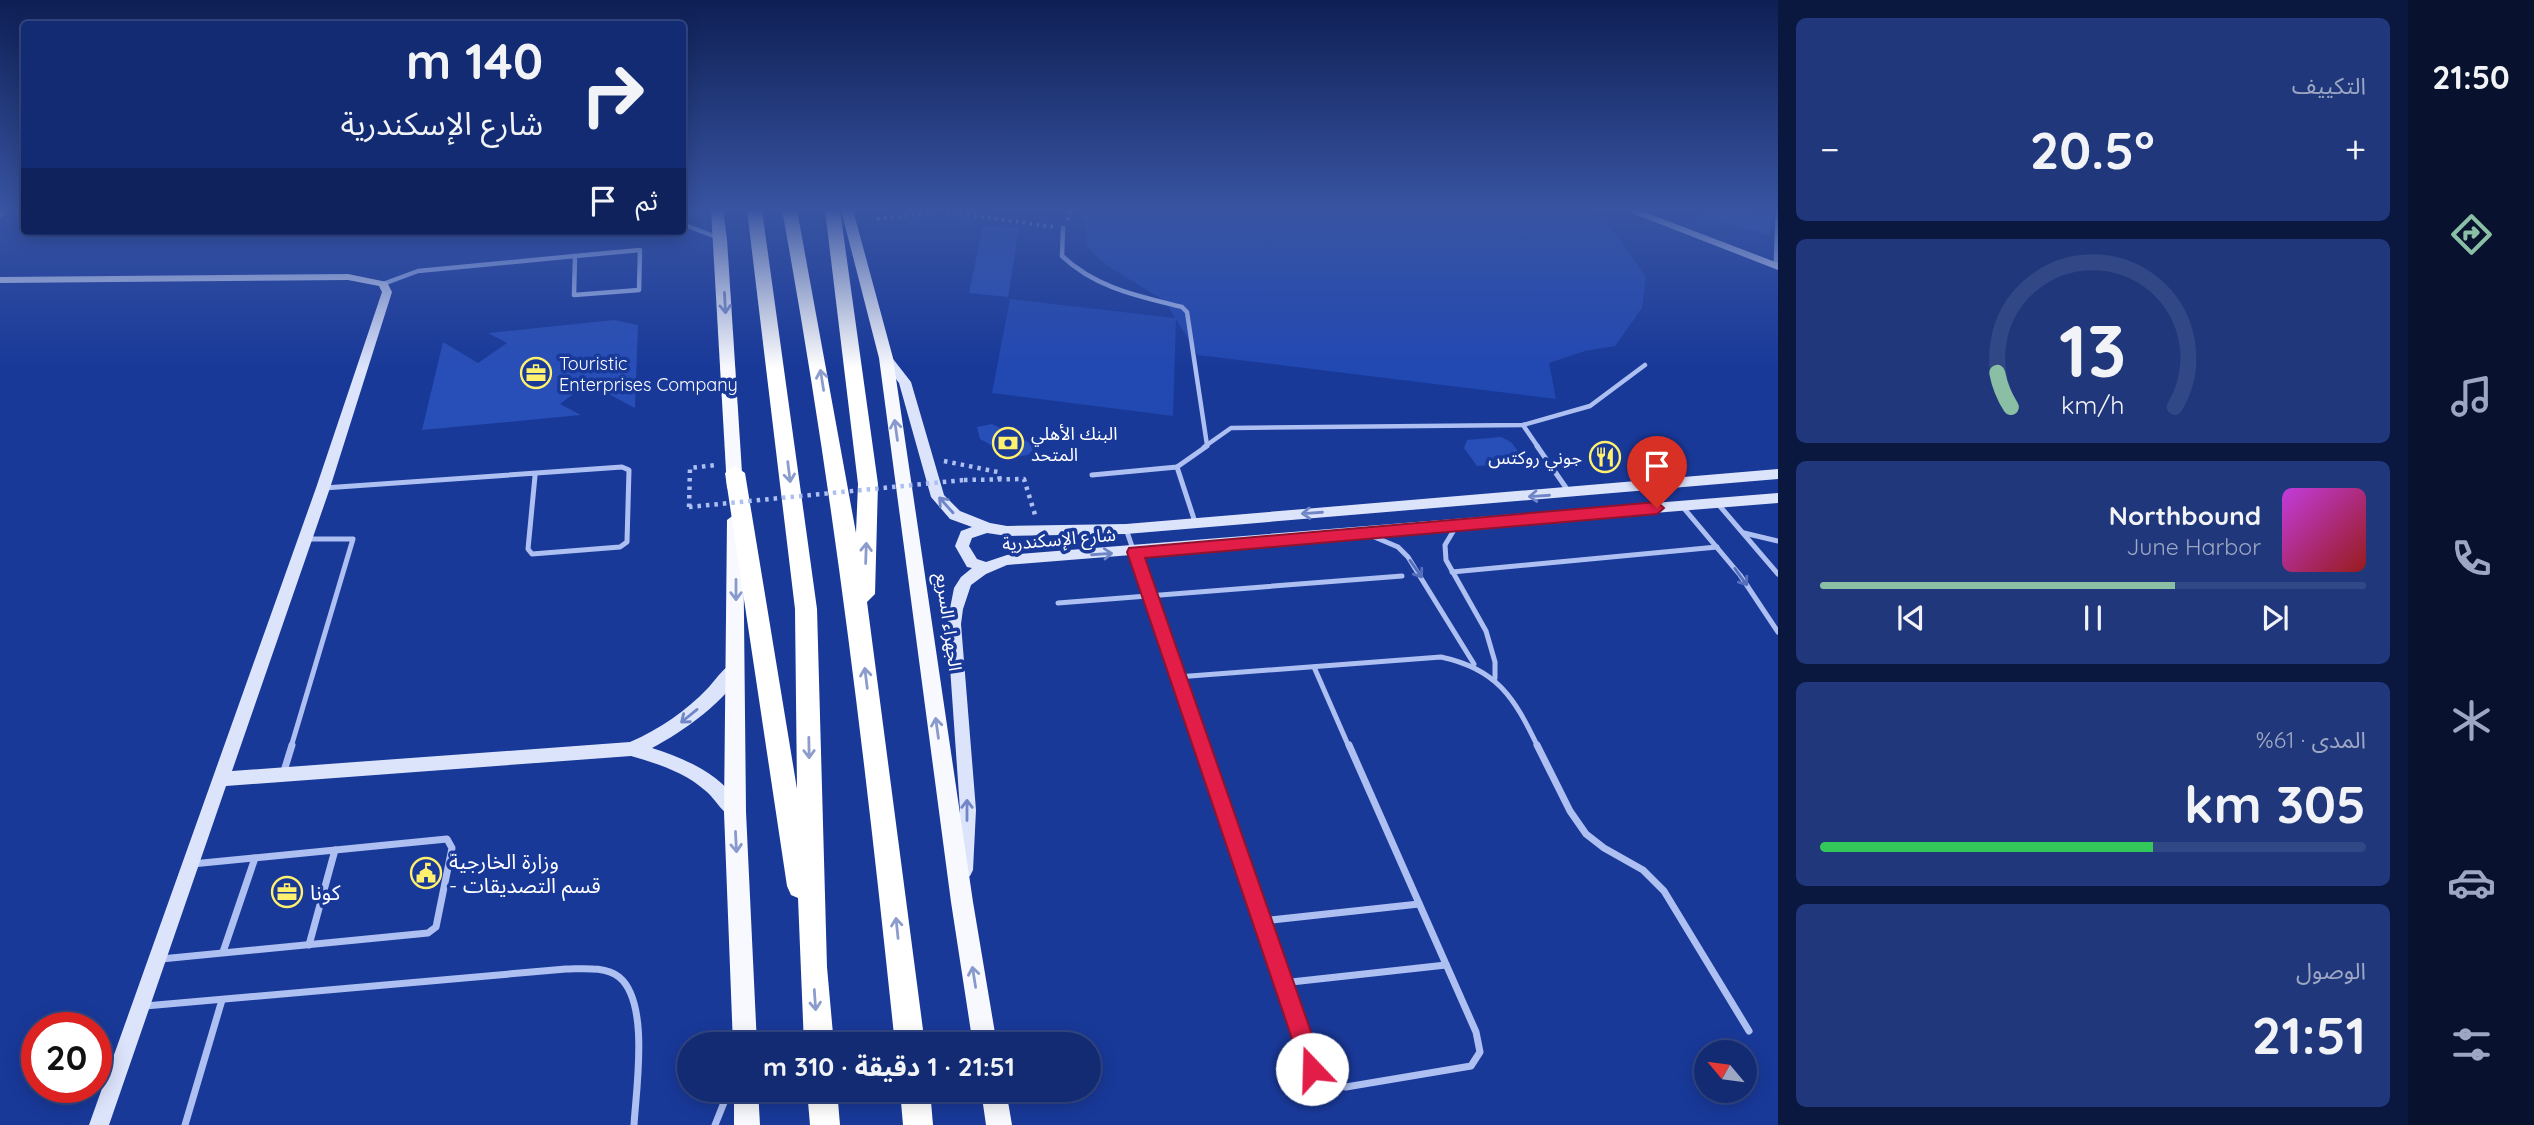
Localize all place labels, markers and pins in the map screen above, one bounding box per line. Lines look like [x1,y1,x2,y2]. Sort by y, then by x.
place label: Touristic Enterprises Company [559,352,738,396]
office icon: Touristic Enterprises Company [519,356,553,390]
place label: البنك الأهلي المتحد [1031,422,1118,466]
bank icon: البنك الأهلي المتحد [991,426,1025,460]
pin [1627,436,1687,508]
restaurant icon: جوني روكتس [1588,440,1622,474]
place label: جوني روكتس [1488,446,1582,471]
place label: وزارة الخارجية - قسم التصديقات [449,848,601,901]
public building icon: وزارة الخارجية - قسم التصديقات [409,856,443,890]
office icon: كونا [270,875,304,909]
place label: كونا [310,879,341,905]

